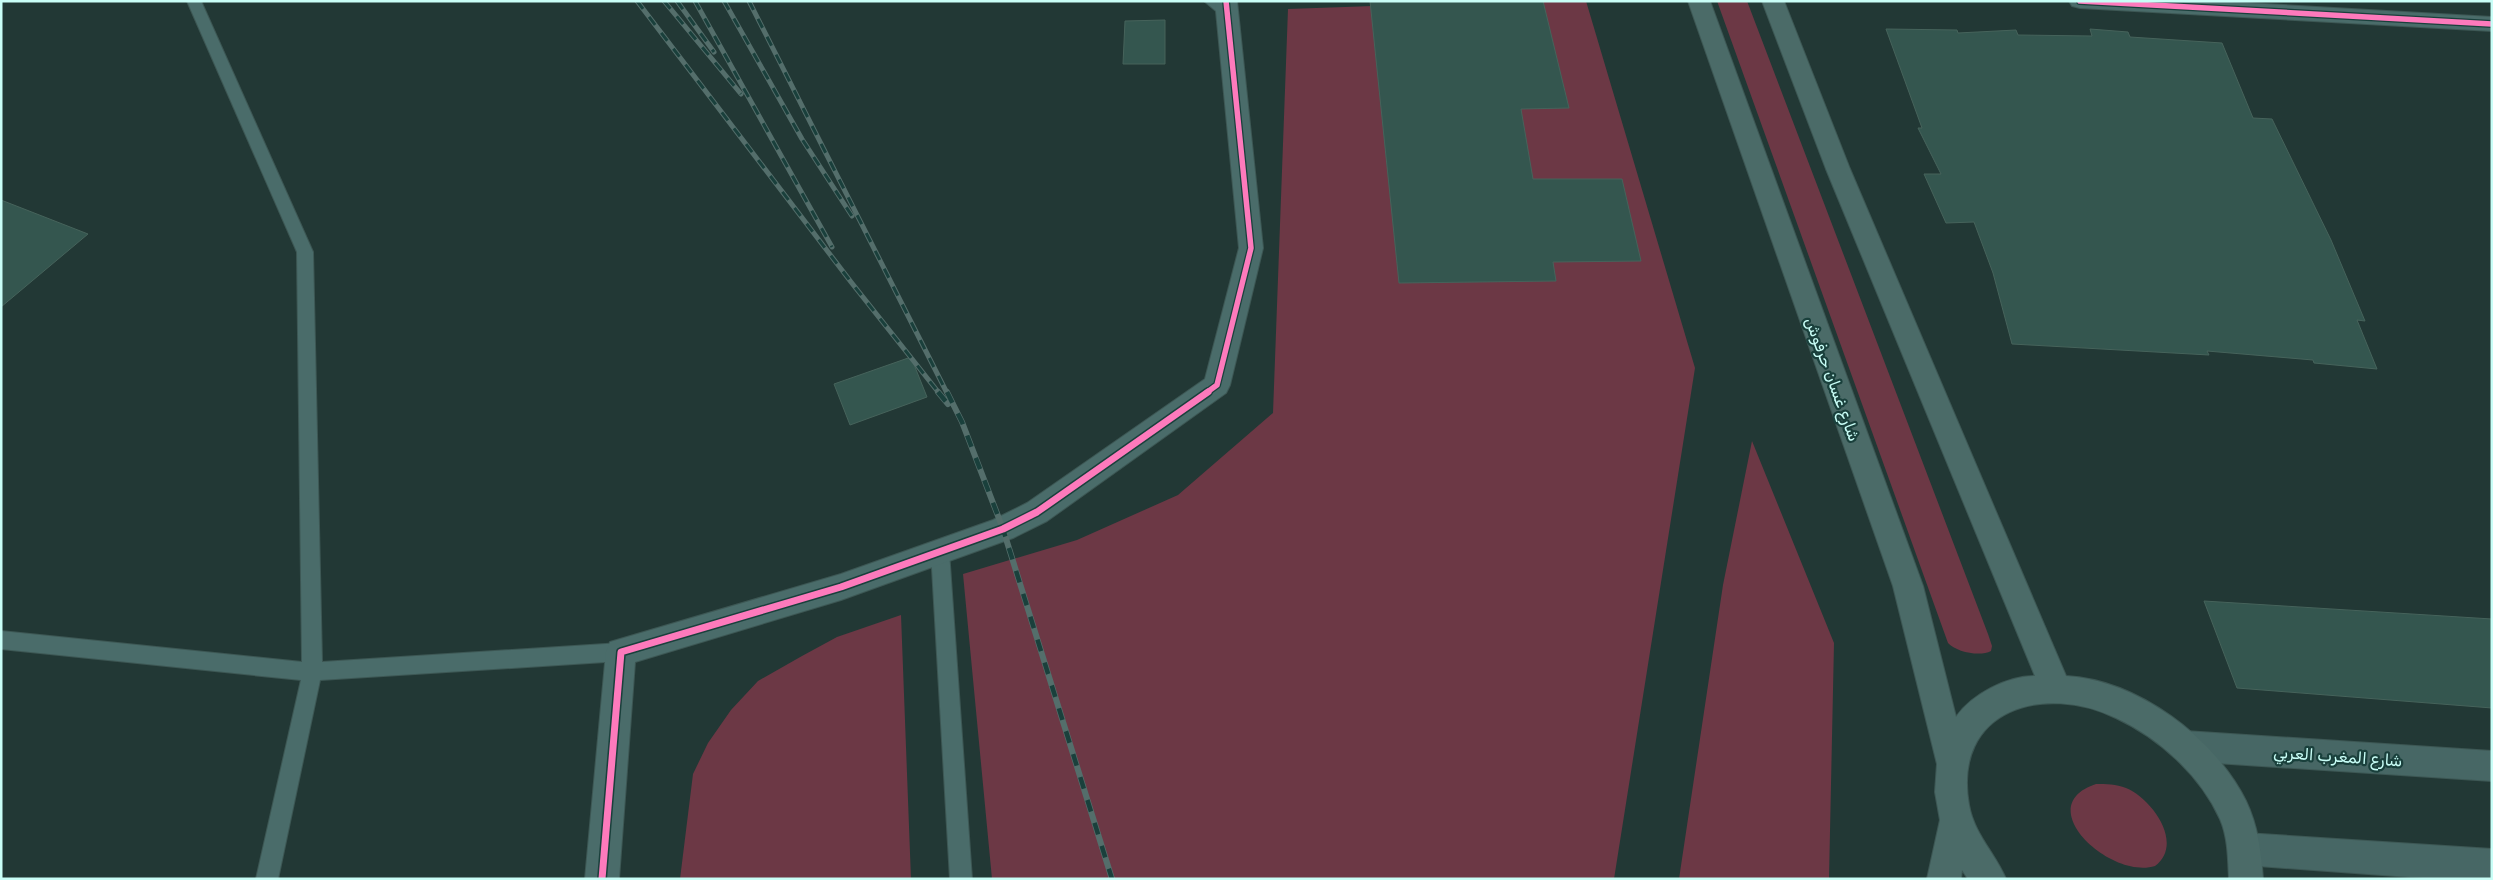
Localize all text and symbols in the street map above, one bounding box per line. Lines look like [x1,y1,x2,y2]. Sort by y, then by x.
street label: شارع غسان حرفوش [1799,315,1864,444]
street label: شارع المغرب العربي [2273,743,2403,773]

